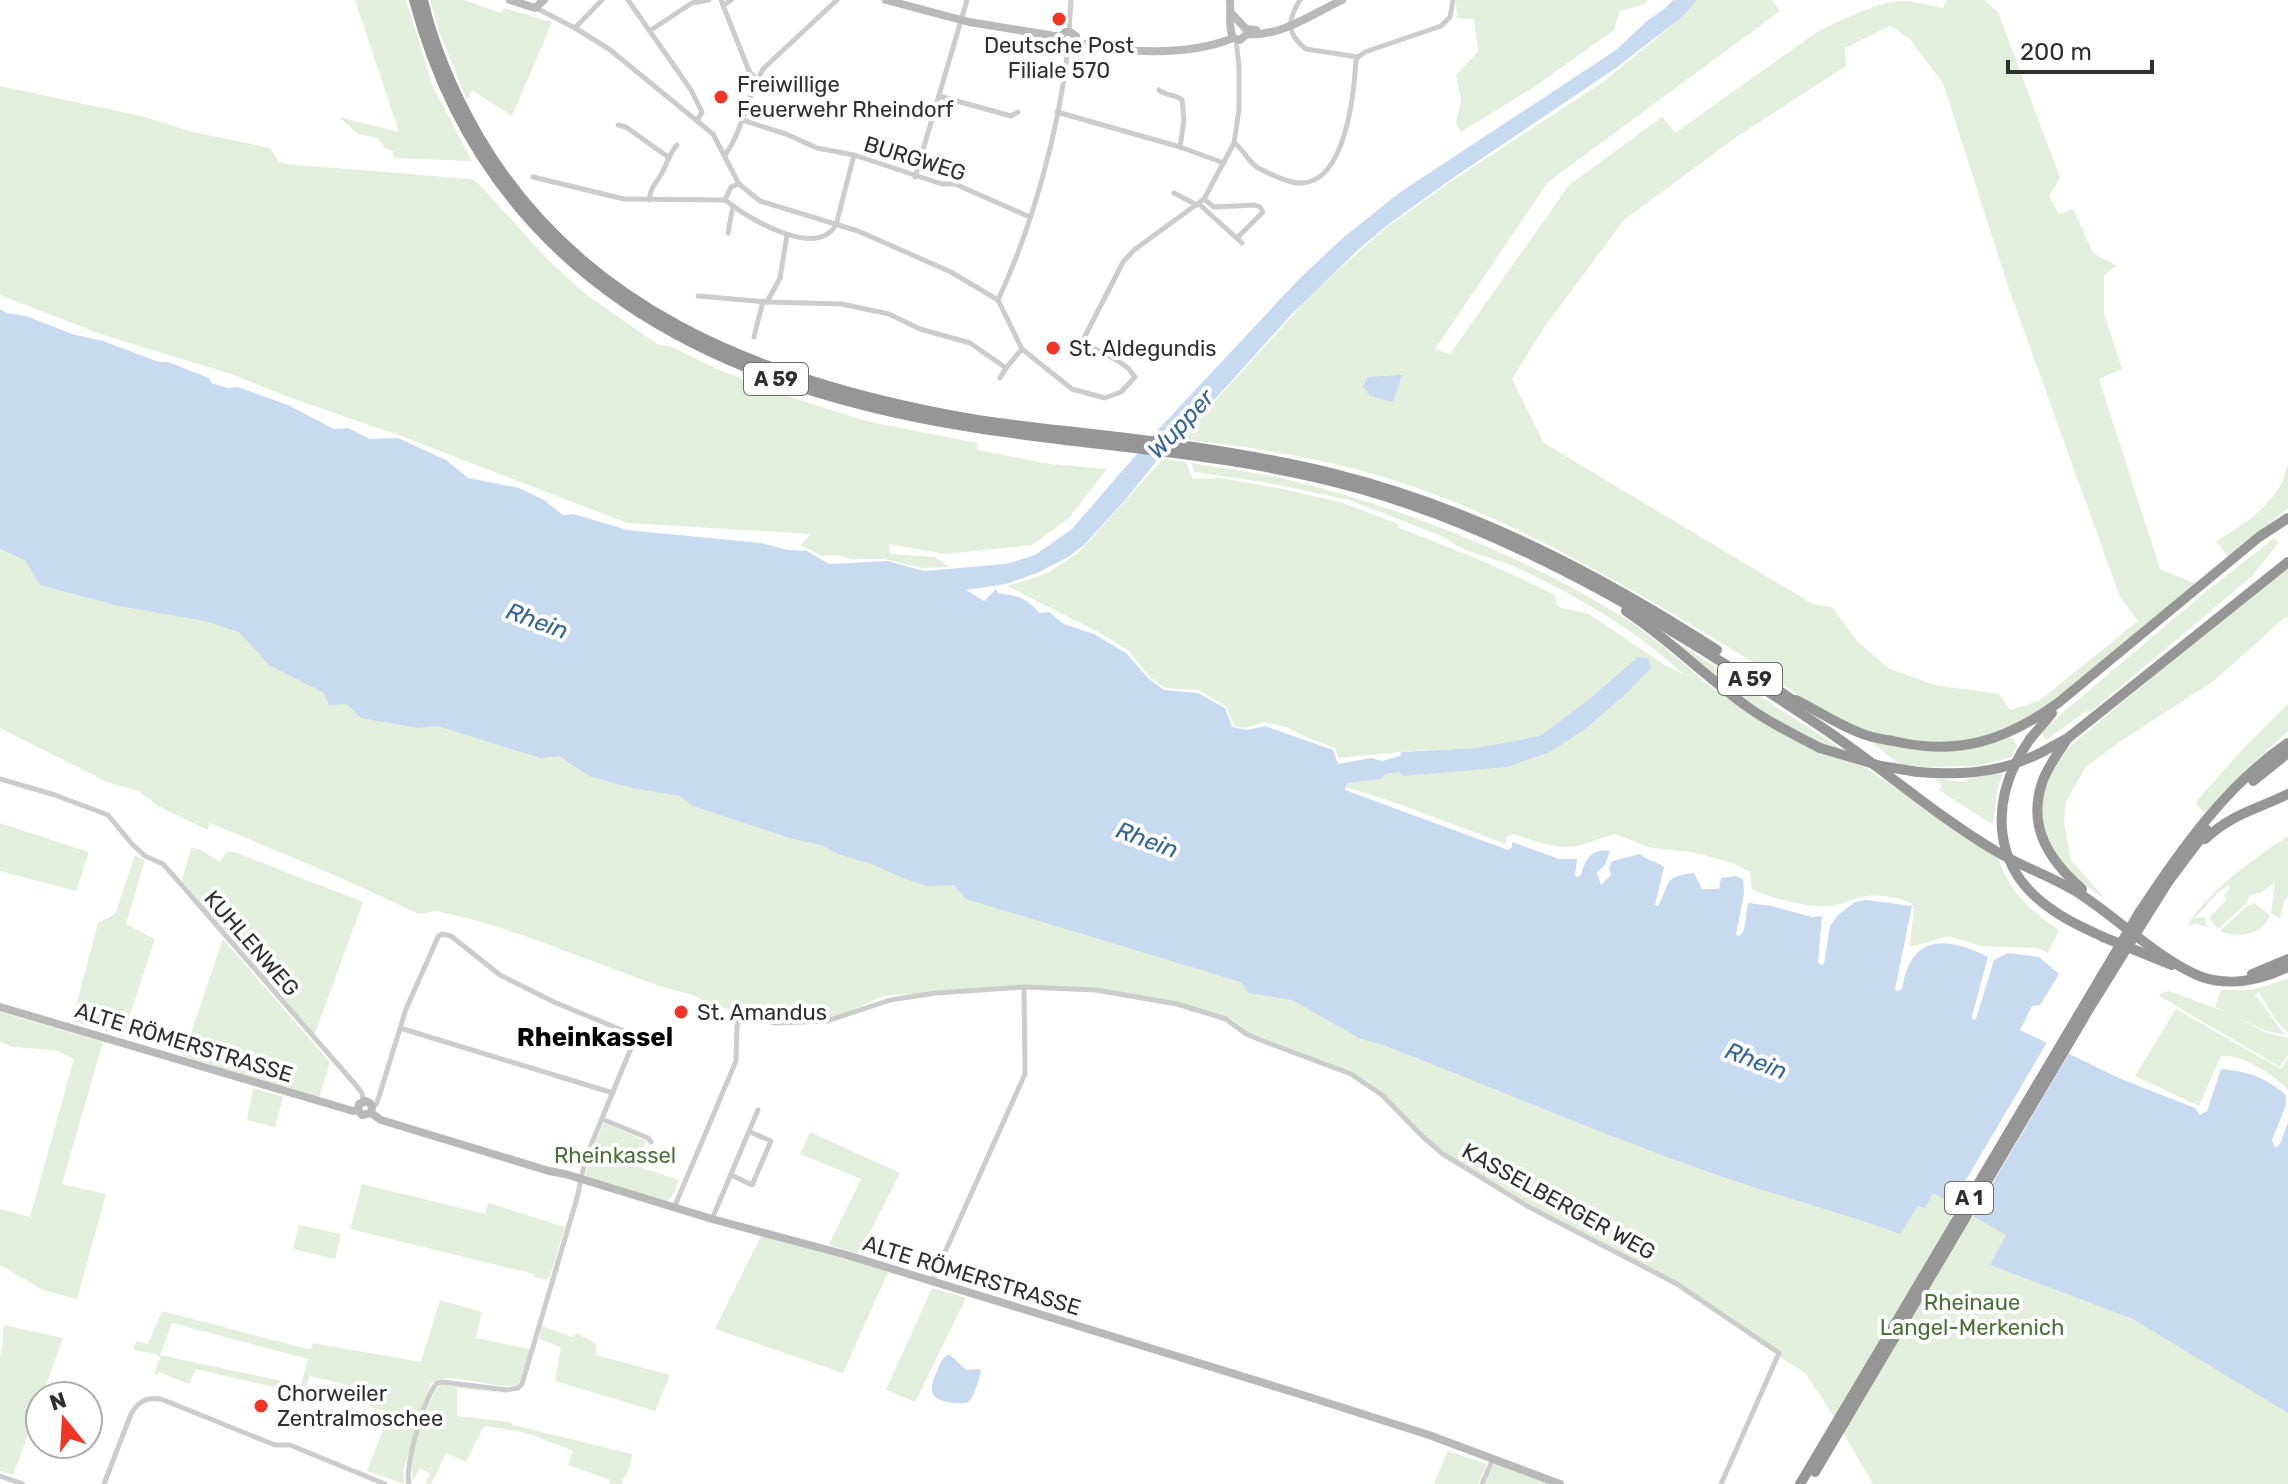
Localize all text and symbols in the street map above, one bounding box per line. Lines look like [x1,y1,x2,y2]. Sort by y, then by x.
marker: Deutsche Post Filiale 570 [1050,10,1068,28]
scale bar [2008,24,2152,74]
place label: Deutsche Post Filiale 570 [984,32,1134,84]
text: 200 m [2020,38,2092,66]
place label: Freiwillige Feuerwehr Rheindorf [737,71,954,123]
marker: Freiwillige Feuerwehr Rheindorf [712,88,730,106]
street label: BURGWEG [861,130,969,187]
place label: St. Aldegundis [1069,335,1216,362]
marker: St. Aldegundis [1044,339,1062,357]
road number: A 59 [744,363,808,395]
water label: Wupper [1142,383,1221,464]
water label: Rhein [502,597,572,645]
road number: A 59 [1718,663,1782,695]
water label: Rhein [1112,816,1182,864]
street label: KUHLENWEG [198,885,305,1002]
street label: ALTE RÖMERSTRASSE [72,996,296,1088]
place label: St. Amandus [697,999,827,1026]
marker: St. Amandus [672,1003,690,1021]
district label: Rheinkassel [517,1022,673,1053]
water label: Rhein [1721,1036,1791,1086]
street label: KASSELBERGER WEG [1457,1137,1660,1266]
park label: Rheinkassel [554,1142,676,1169]
road number: A 1 [1945,1182,1993,1214]
street label: ALTE RÖMERSTRASSE [860,1229,1084,1321]
park label: Rheinaue Langel-Merkenich [1880,1289,2064,1341]
north arrow [24,1380,104,1460]
place label: Chorweiler Zentralmoschee [277,1380,443,1432]
text: N [46,1386,70,1417]
marker: Chorweiler Zentralmoschee [252,1397,270,1415]

